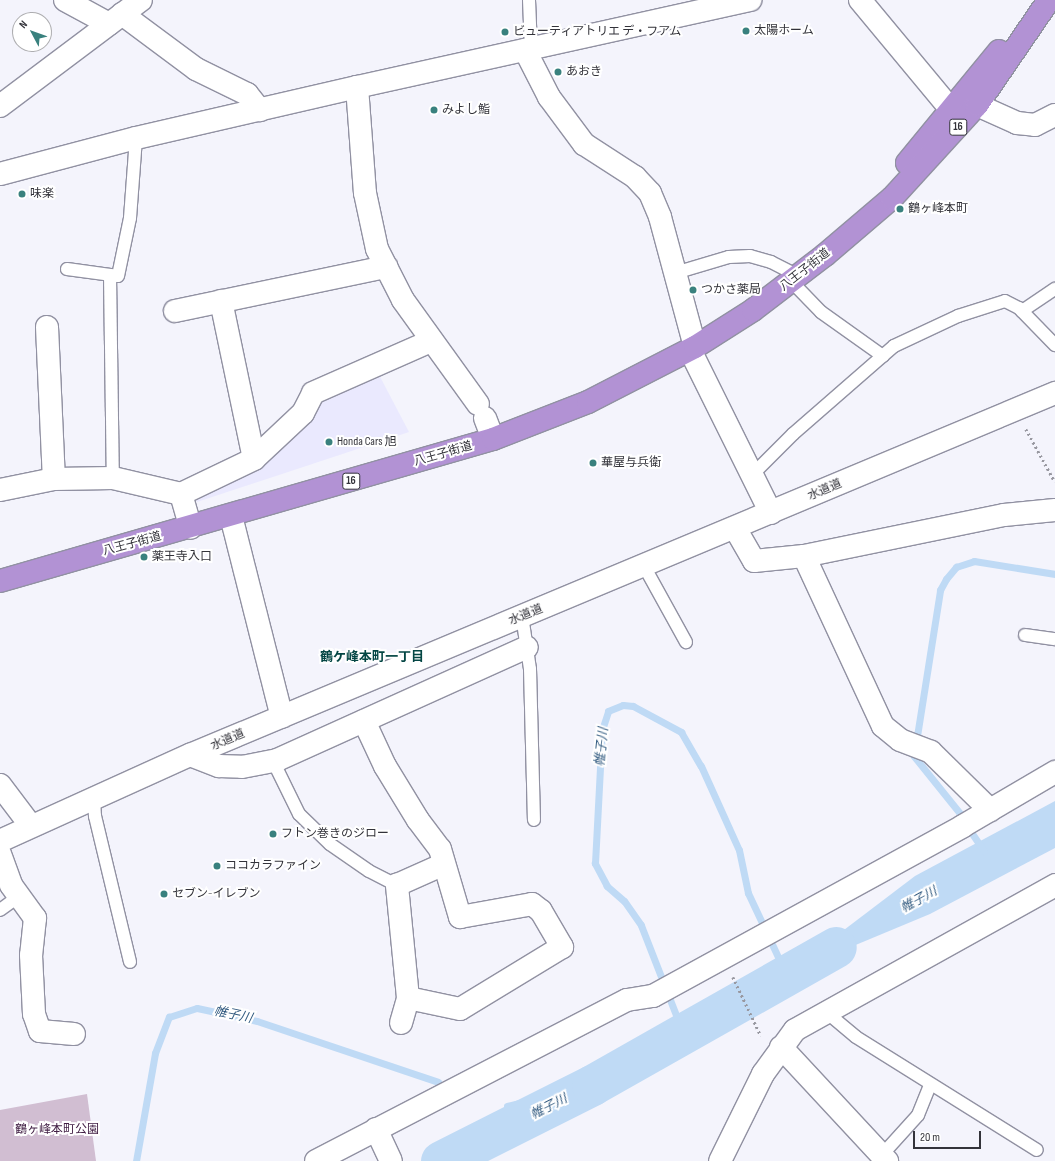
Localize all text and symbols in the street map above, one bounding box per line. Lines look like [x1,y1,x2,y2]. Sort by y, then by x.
north arrow [12,12,52,52]
text: N [16,18,30,31]
place label: 太陽ホーム [754,24,814,38]
place label: ビューティアトリエ デ・フアム [513,25,683,39]
marker: 太陽ホーム [741,26,751,36]
marker: ビューティアトリエ デ・フアム [500,27,510,37]
place label: あおき [566,65,602,79]
marker: あおき [553,67,563,77]
place label: みよし鮨 [442,103,490,117]
marker: みよし鮨 [429,105,439,115]
road number: 16 [949,118,967,136]
place label: 味楽 [30,187,54,201]
marker: 味楽 [17,189,27,199]
place label: 鶴ヶ峰本町 [908,202,968,216]
marker: 鶴ヶ峰本町 [895,204,905,214]
street label: 八王子街道 [777,246,833,294]
place label: つかさ薬局 [701,283,761,297]
marker: つかさ薬局 [688,285,698,295]
place label: Honda Cars 旭 [337,435,396,449]
marker: Honda Cars 旭 [324,437,334,447]
street label: 八王子街道 [412,439,474,469]
place label: 華屋与兵衛 [601,456,661,470]
marker: 華屋与兵衛 [588,458,598,468]
road number: 16 [342,472,360,490]
street label: 水道道 [806,476,844,504]
street label: 八王子街道 [101,529,163,559]
place label: 薬王寺入口 [152,550,212,564]
marker: 薬王寺入口 [139,552,149,562]
street label: 水道道 [507,602,545,628]
district label: 鶴ケ峰本町一丁目 [320,649,424,665]
street label: 水道道 [209,726,247,754]
water label: 帷子川 [592,727,612,767]
place label: フトン巻きのジロー [281,827,389,841]
marker: フトン巻きのジロー [268,829,278,839]
place label: ココカラファイン [225,859,321,873]
marker: ココカラファイン [212,861,222,871]
water label: 帷子川 [898,884,940,916]
place label: セブン-イレブン [172,887,260,901]
marker: セブン-イレブン [159,889,169,899]
water label: 帷子川 [212,1003,254,1027]
water label: 帷子川 [528,1091,570,1123]
park label: 鶴ヶ峰本町公園 [15,1123,99,1137]
scale bar [915,1123,983,1149]
text: 20 m [920,1130,940,1145]

